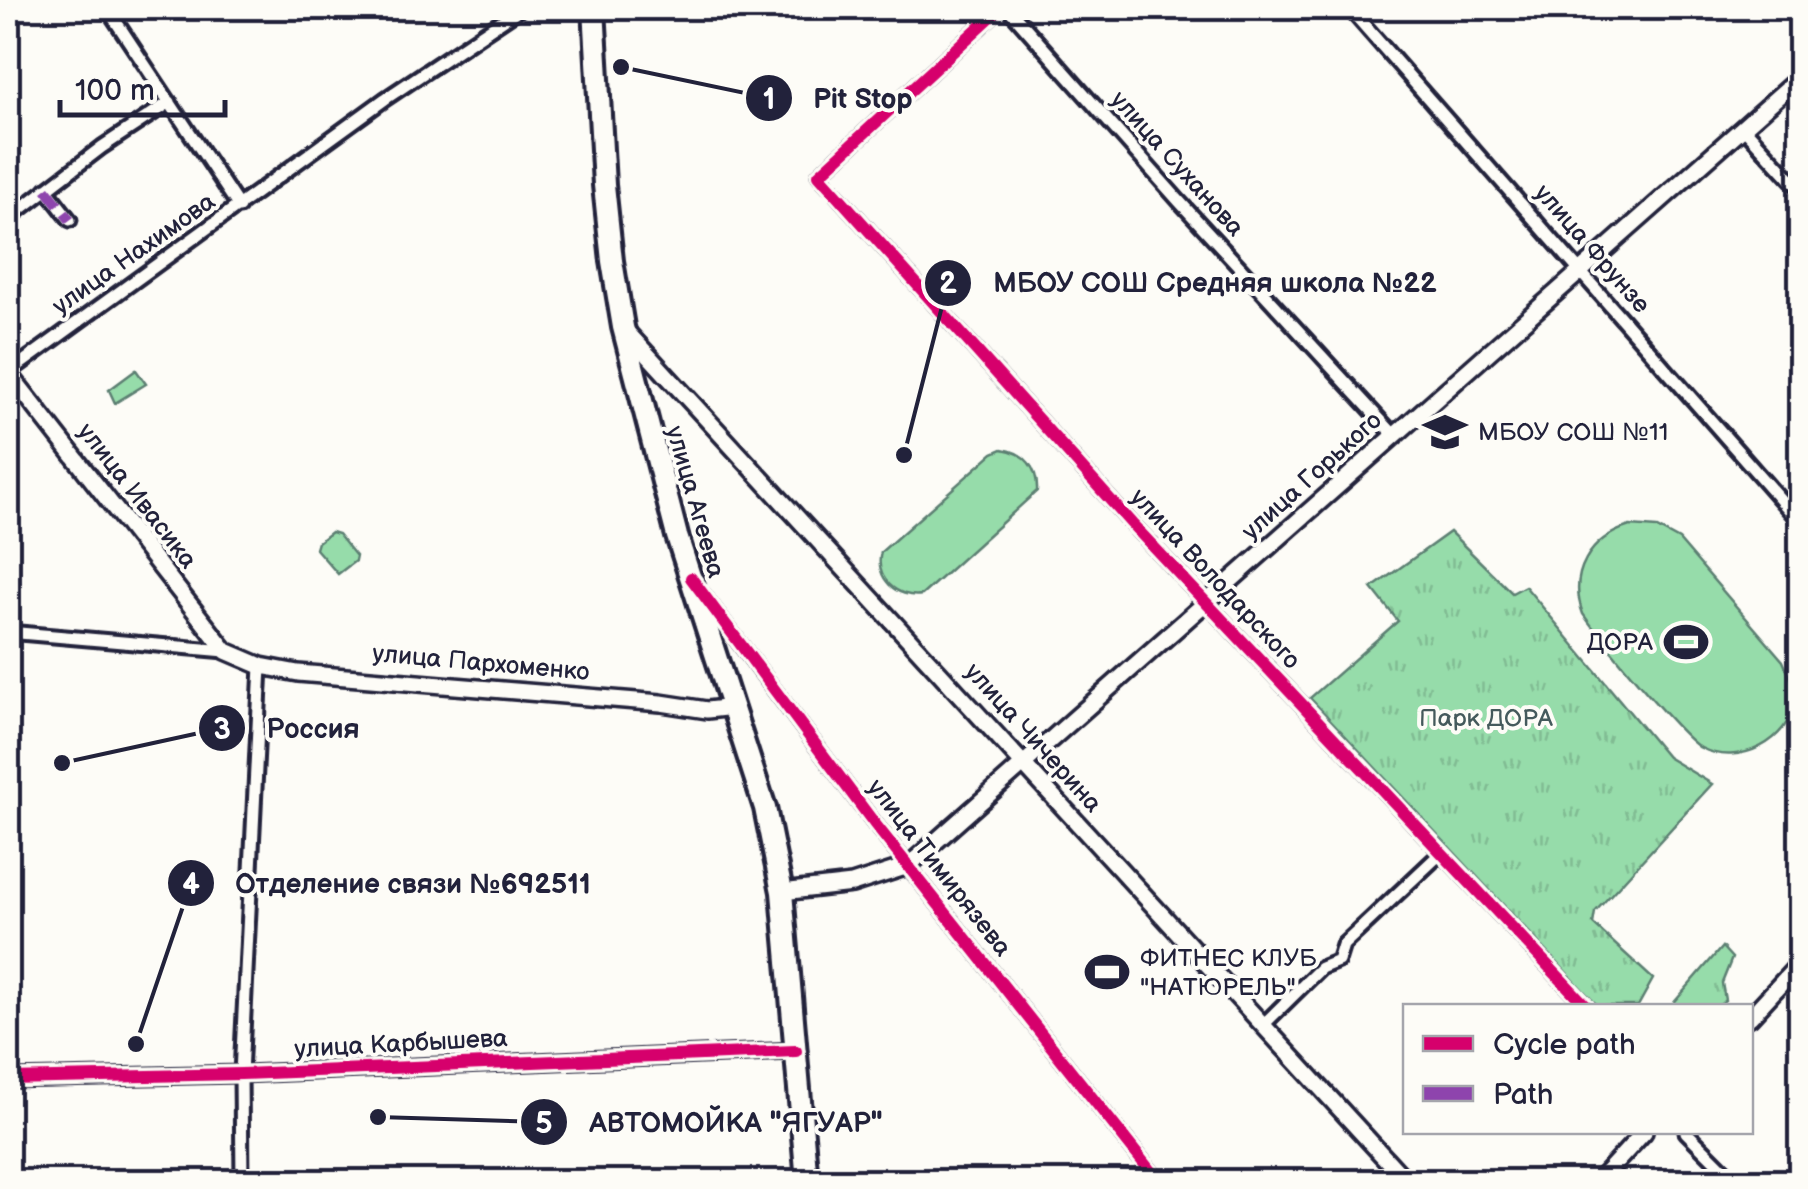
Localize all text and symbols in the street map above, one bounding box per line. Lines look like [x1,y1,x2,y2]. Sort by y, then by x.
scale bar [60,55,225,117]
callout: Pit Stop [744,69,933,127]
text: 100 m [75,73,155,109]
text: 1 [763,82,775,118]
text: Pit Stop [813,83,913,116]
street label: улица Суханова [1103,85,1251,243]
street label: улица Фрунзе [1527,178,1657,320]
street label: улица Нахимова [47,186,222,322]
callout: МБОУ СОШ Средняя школа №22 [923,254,1456,312]
text: 2 [939,266,957,302]
text: МБОУ СОШ Средняя школа №22 [993,267,1437,300]
street label: улица Горького [1236,405,1388,547]
school or university icon: МБОУ СОШ №11 [1421,408,1469,456]
street label: улица Ивасика [71,417,204,575]
place label: МБОУ СОШ №11 [1478,417,1668,448]
street label: улица Агеева [659,422,732,582]
street label: улица Володарского [1123,482,1307,676]
sports icon: ДОРА [1662,618,1710,666]
place label: ДОРА [1587,627,1654,658]
street label: улица Пархоменко [371,638,591,688]
street label: улица Чичерина [958,657,1108,819]
callout: Россия [197,699,380,757]
park label: Парк ДОРА [1419,703,1554,734]
text: 3 [213,712,231,748]
text: Россия [266,713,360,746]
street label: улица Тимирязева [860,773,1018,963]
callout: Отделение связи №692511 [166,854,611,912]
text: 4 [182,867,200,903]
text: Отделение связи №692511 [235,868,591,901]
place label: ФИТНЕС КЛУБ "НАТЮРЕЛЬ" [1140,943,1317,1003]
sports icon: ФИТНЕС КЛУБ "НАТЮРЕЛЬ" [1083,948,1131,996]
legend [1403,1004,1753,1134]
street label: улица Карбышева [294,1023,509,1065]
text: Cycle path [1493,1027,1636,1063]
text: Path [1493,1077,1553,1113]
callout: АВТОМОЙКА "ЯГУАР" [519,1093,903,1151]
text: АВТОМОЙКА "ЯГУАР" [588,1104,883,1140]
text: 5 [535,1106,553,1142]

